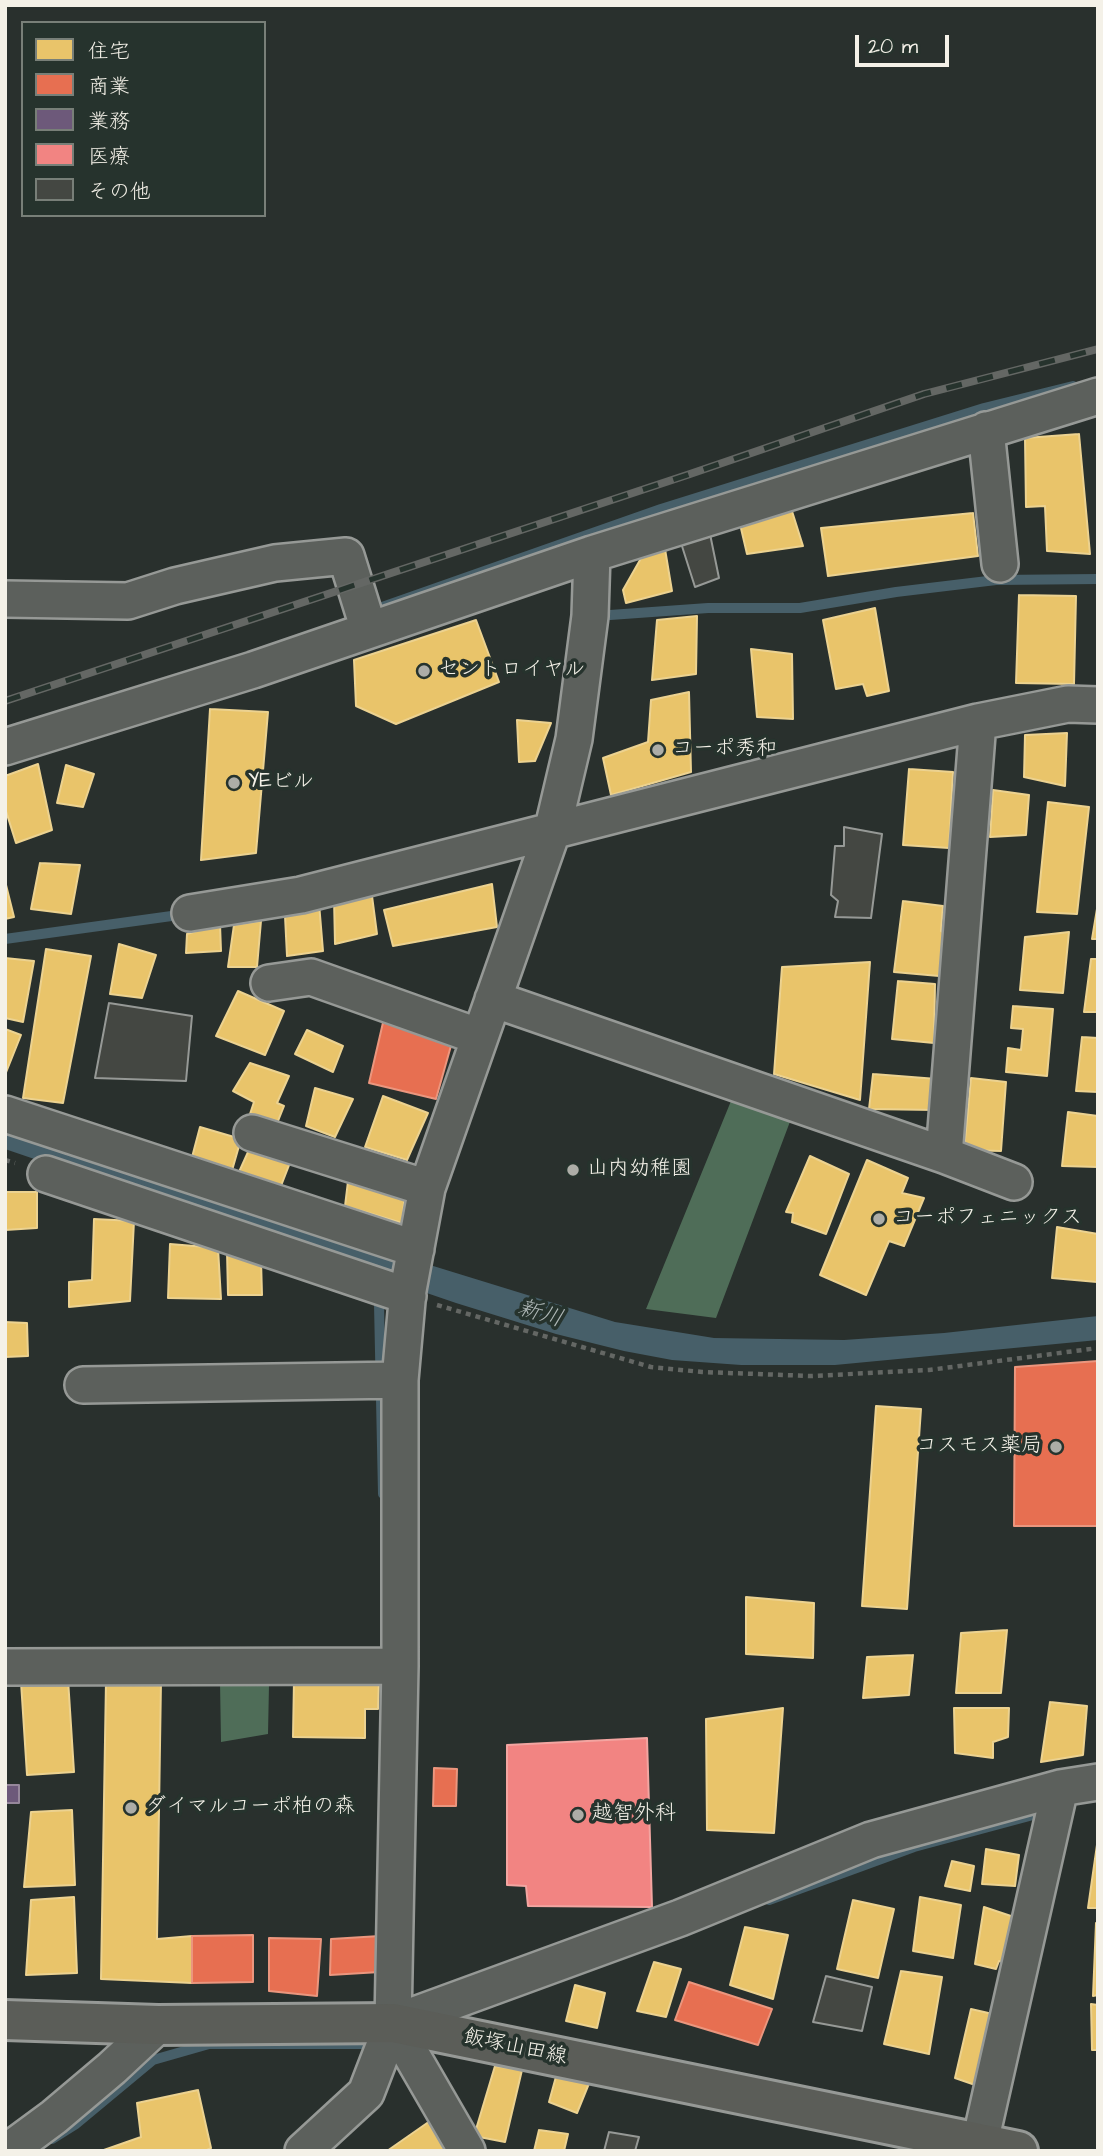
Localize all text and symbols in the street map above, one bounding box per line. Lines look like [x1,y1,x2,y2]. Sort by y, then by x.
legend [21,21,266,217]
scale bar [858,21,953,65]
text: 20 m [868,32,918,61]
text: 住宅 [88,37,130,66]
text: 商業 [88,72,130,101]
text: 業務 [88,107,130,136]
text: 医療 [88,142,130,171]
text: その他 [88,177,151,206]
place label: セントロイヤル [438,658,585,684]
marker: セントロイヤル [416,663,432,679]
place label: コーポ秀和 [672,737,777,763]
marker: コーポ秀和 [650,742,666,758]
place label: YEビル [248,770,314,796]
marker: YEビル [226,775,242,791]
place label: 山内幼稚園 [587,1157,692,1183]
marker: 山内幼稚園 [565,1162,581,1178]
place label: コーポフェニックス [893,1206,1082,1232]
marker: コーポフェニックス [871,1211,887,1227]
water label: 新川 [514,1295,566,1335]
place label: コスモス薬局 [916,1434,1042,1460]
marker: コスモス薬局 [1048,1439,1064,1455]
place label: ダイマルコーポ柏の森 [145,1795,355,1821]
marker: ダイマルコーポ柏の森 [123,1800,139,1816]
place label: 越智外科 [592,1802,676,1828]
marker: 越智外科 [570,1807,586,1823]
street label: 飯塚山田線 [461,2025,569,2071]

